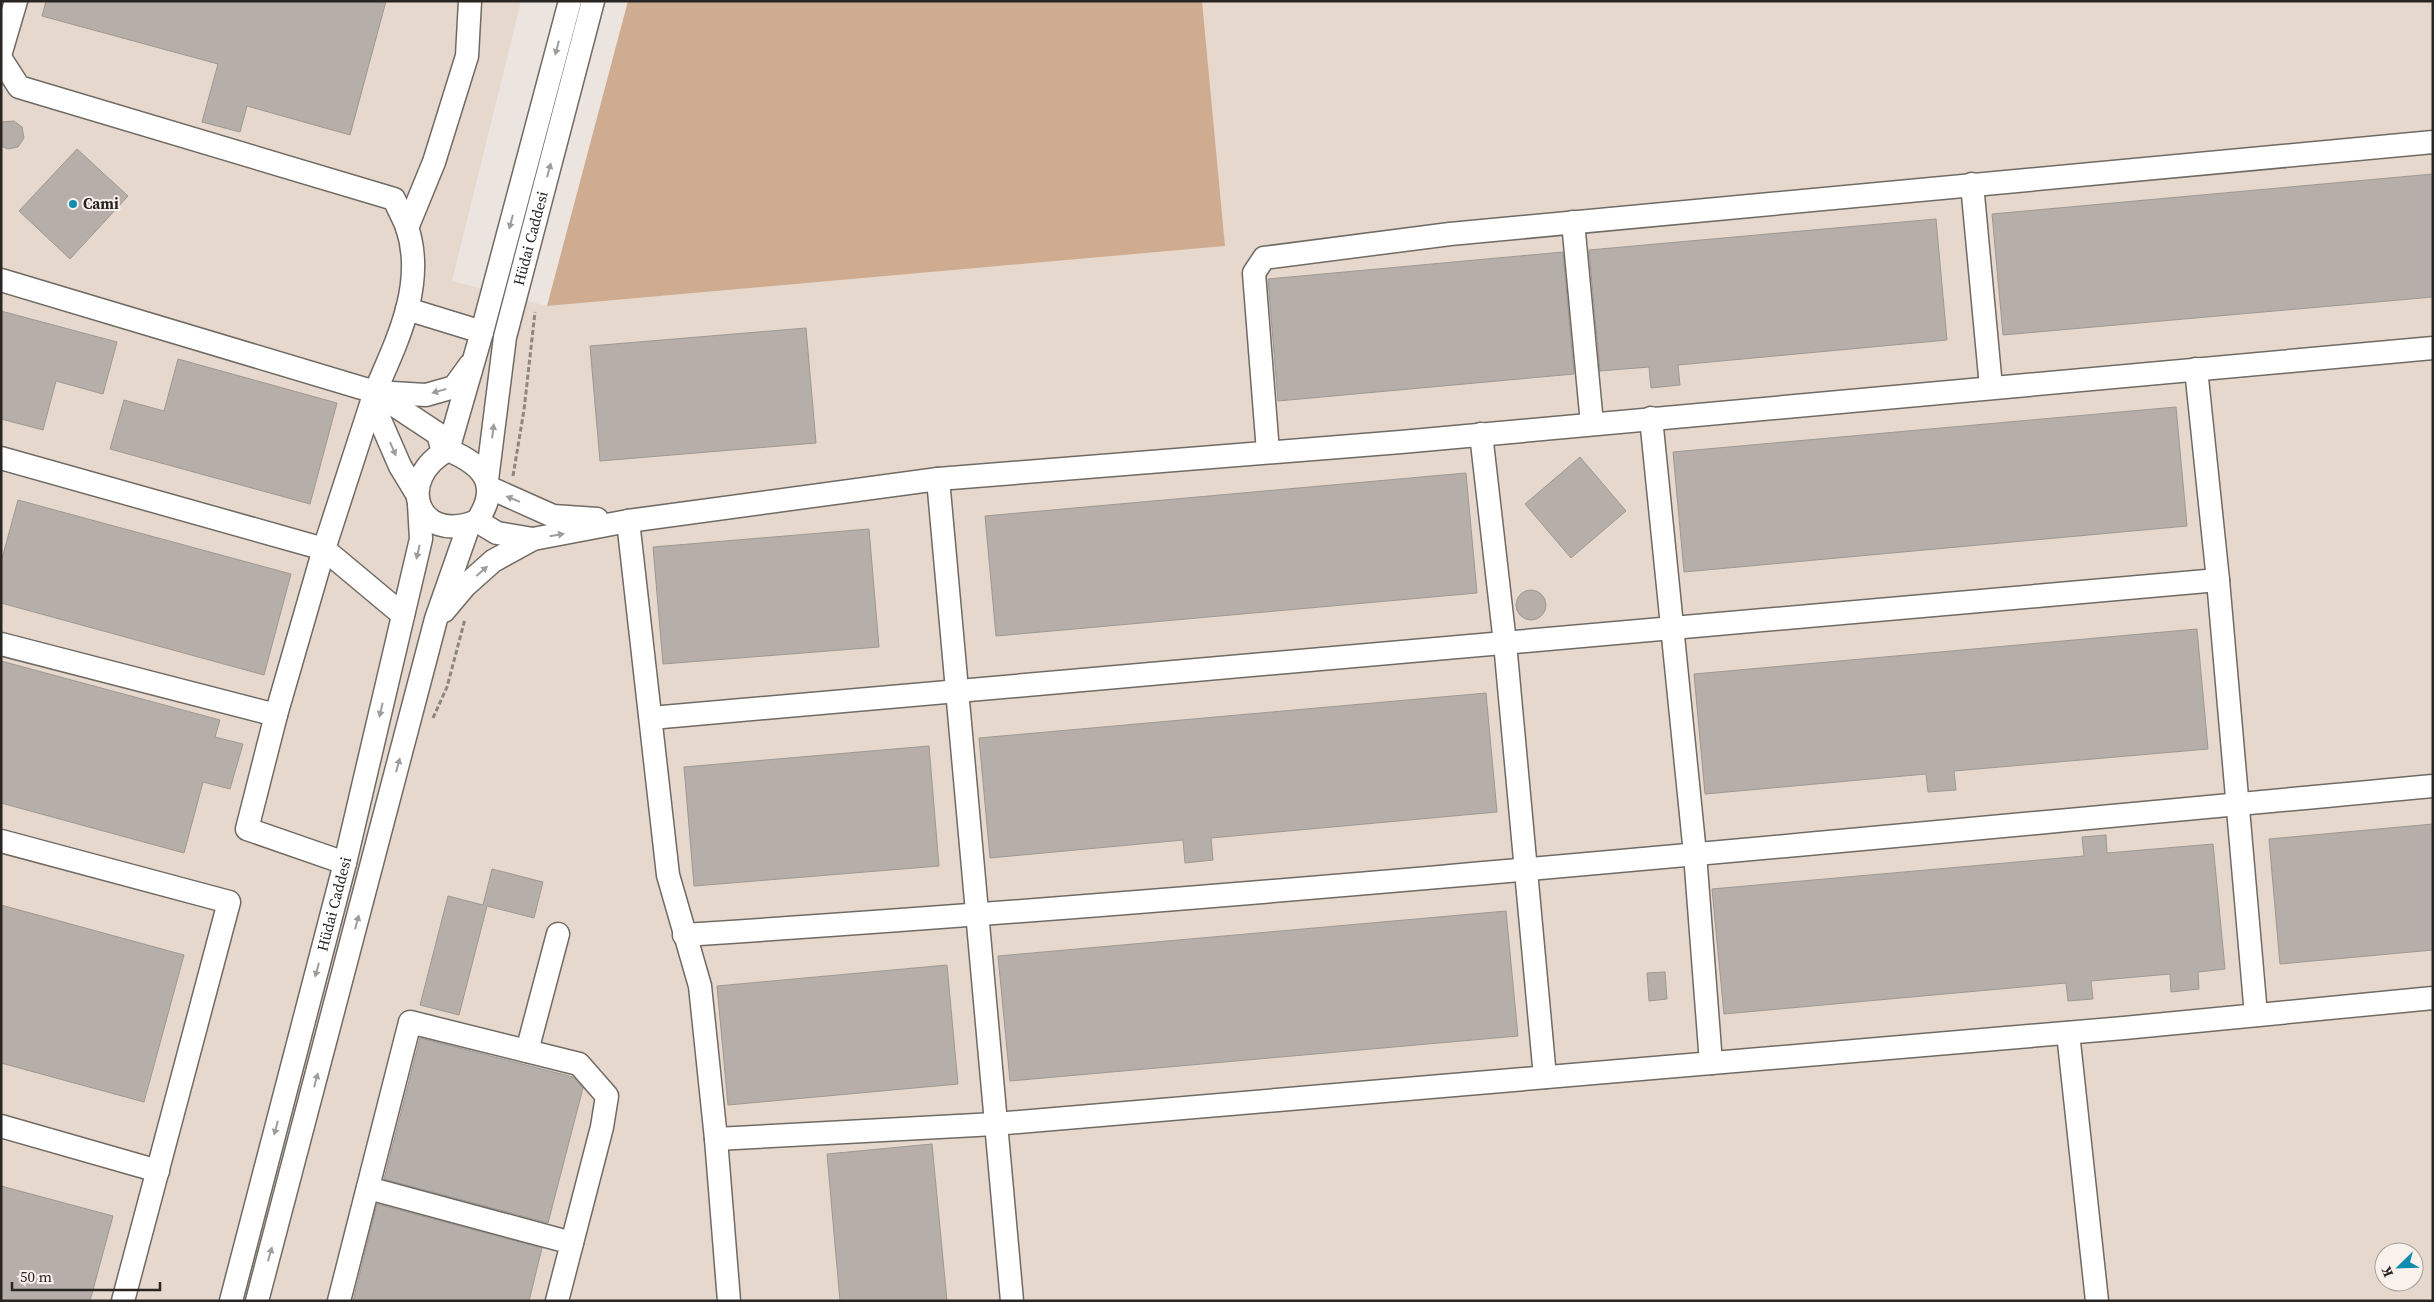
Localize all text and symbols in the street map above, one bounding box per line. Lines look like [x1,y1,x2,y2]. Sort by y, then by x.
one-way arrow [553,41,561,56]
one-way arrow [545,163,553,178]
street label: Hüdai Caddesi [508,189,553,288]
place label: Cami [83,193,119,214]
marker: Cami [67,198,79,210]
one-way arrow [507,215,515,230]
one-way arrow [432,387,447,395]
one-way arrow [489,423,497,439]
one-way arrow [389,442,397,456]
one-way arrow [506,495,520,503]
one-way arrow [549,530,565,538]
one-way arrow [414,545,422,560]
one-way arrow [475,566,488,577]
one-way arrow [377,703,385,718]
one-way arrow [395,758,403,773]
street label: Hüdai Caddesi [311,855,356,954]
one-way arrow [354,915,362,930]
one-way arrow [313,963,321,978]
one-way arrow [313,1072,321,1087]
one-way arrow [272,1120,280,1135]
north arrow [2374,1242,2424,1292]
one-way arrow [266,1246,274,1261]
scale bar [12,1260,160,1292]
text: K [2376,1263,2398,1280]
text: 50 m [20,1266,52,1287]

